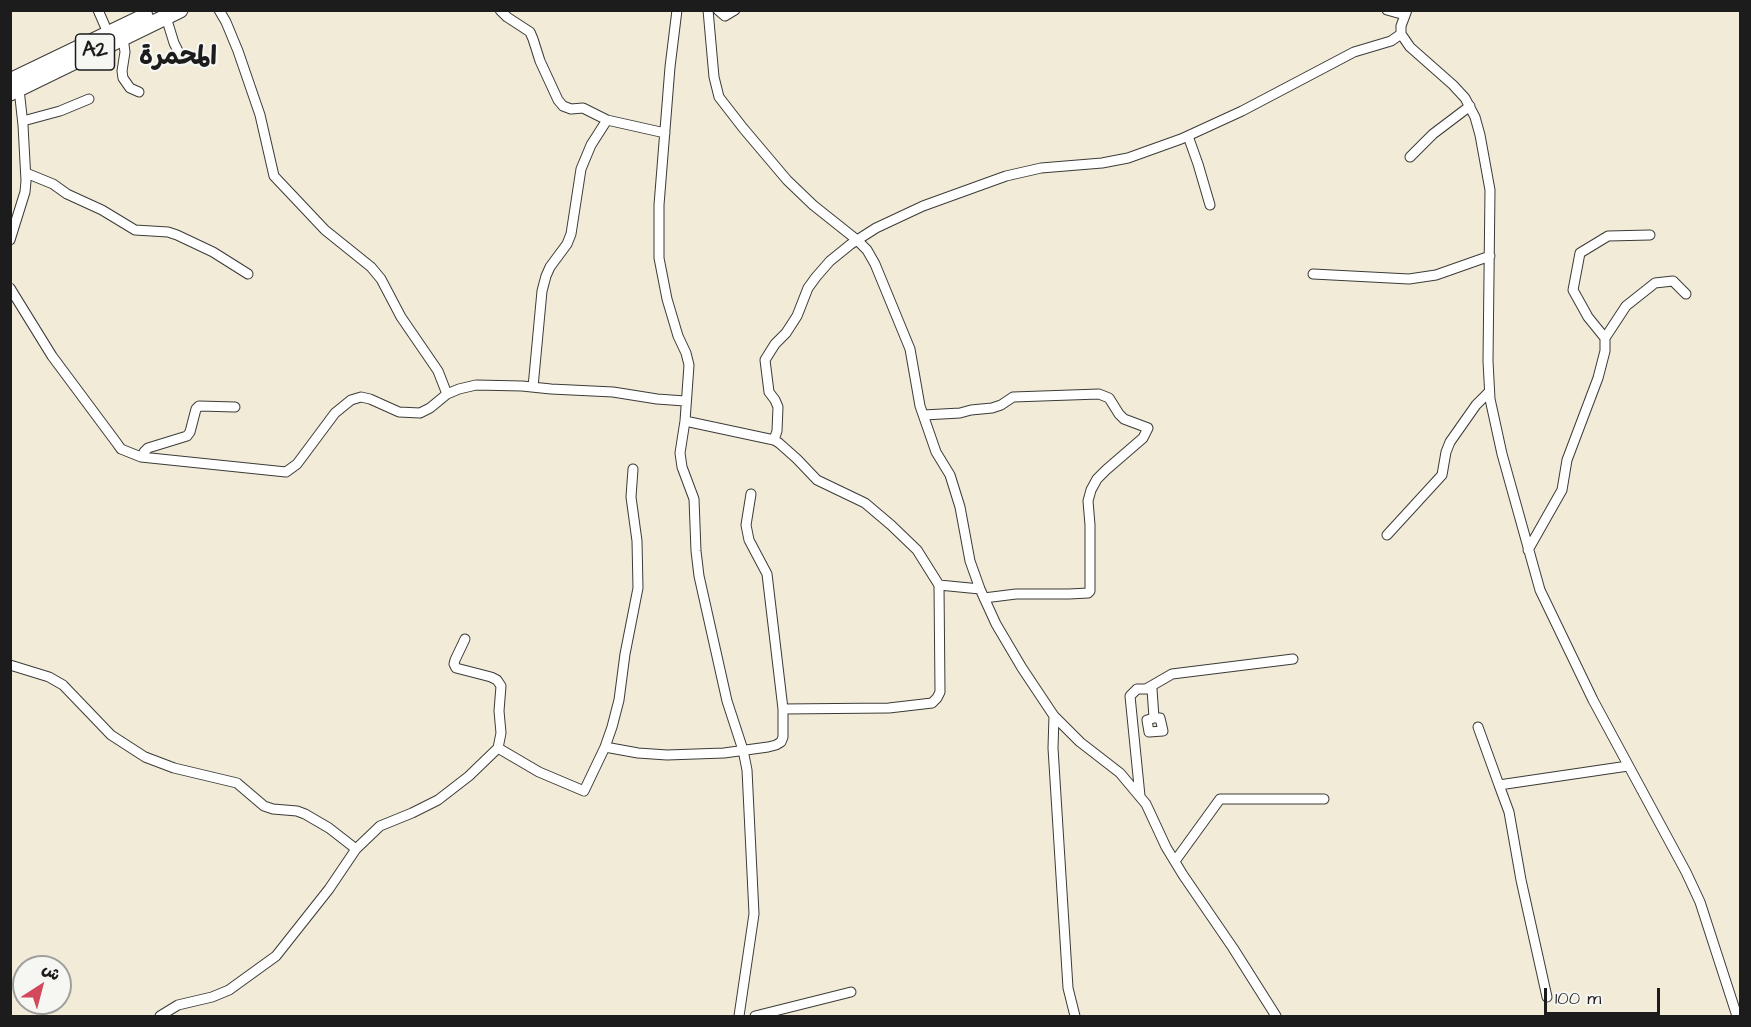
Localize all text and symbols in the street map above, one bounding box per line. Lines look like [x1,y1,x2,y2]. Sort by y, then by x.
road number: A2 [76,34,115,70]
district label: المحمرة [139,43,217,75]
north arrow [12,955,72,1015]
text: ش [38,958,65,986]
scale bar [1547,976,1662,1014]
text: 100 m [1555,986,1601,1011]

